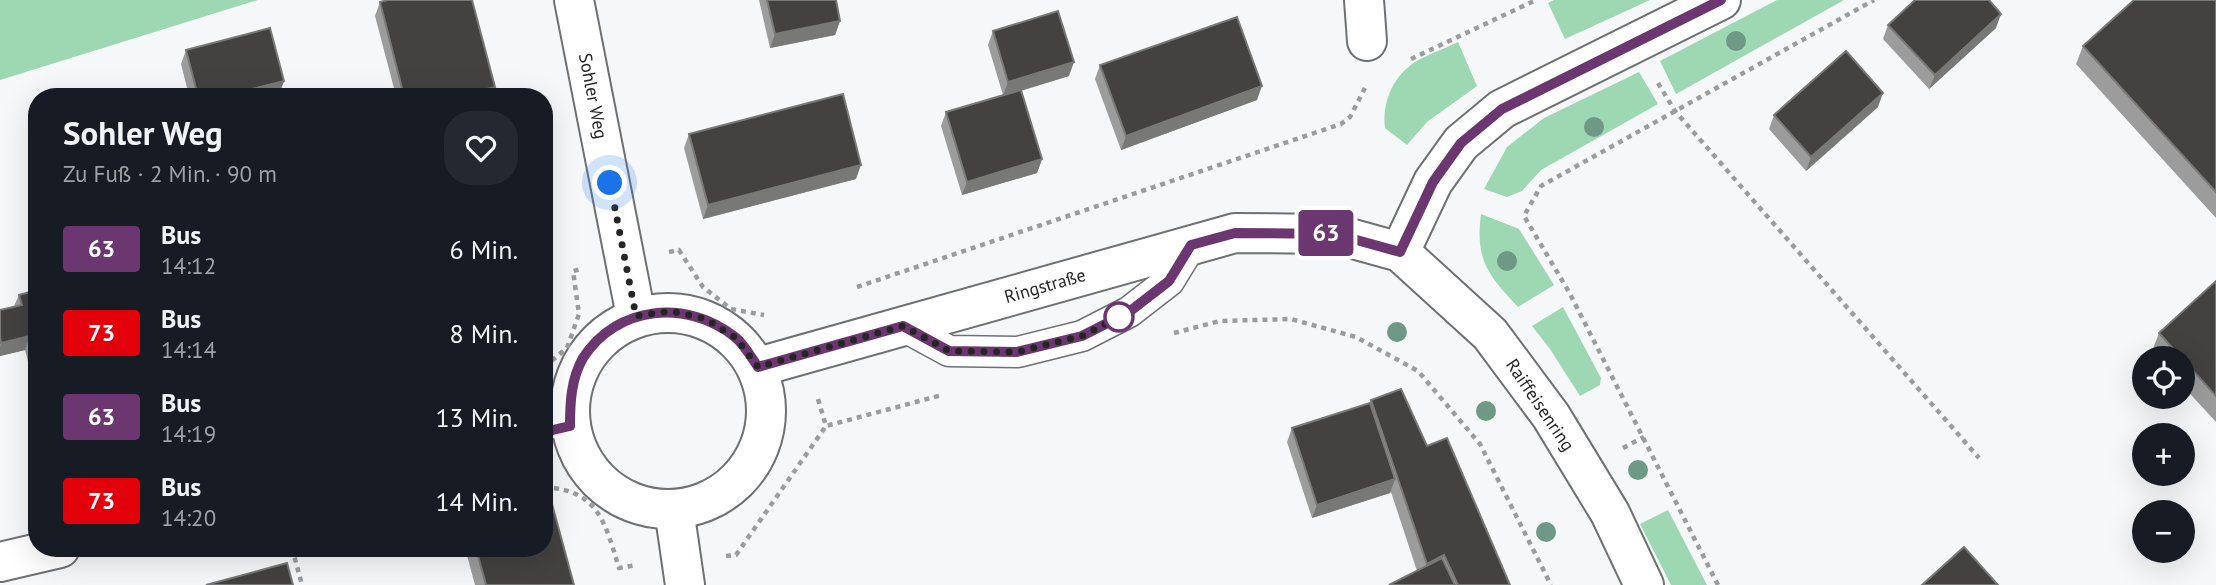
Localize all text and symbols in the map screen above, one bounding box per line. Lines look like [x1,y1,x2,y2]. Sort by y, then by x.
street label: Sohler Weg [574,51,613,141]
text: Sohler Weg [63,111,223,154]
button: heart [444,111,518,185]
text: Zu Fuß · 2 Min. · 90 m [63,159,277,188]
your location [592,165,627,200]
line badge: 63 [1294,210,1358,256]
text: 63 [1312,217,1340,248]
text: Bus [161,218,201,251]
text: 63 [88,233,115,264]
text: 6 Min. [450,233,518,266]
text: 14:12 [161,251,216,280]
street label: Ringstraße [1002,263,1088,308]
text: Bus [161,302,201,335]
unlabelled marker [1104,302,1134,332]
text: 73 [88,317,115,348]
text: 8 Min. [450,317,518,350]
text: 14:14 [161,335,216,364]
map controls [2132,346,2195,563]
button: locate [2132,346,2195,409]
street label: Raiffeisenring [1501,354,1580,455]
text: Bus [161,386,201,419]
text: 63 [88,401,115,432]
text: 13 Min. [435,401,518,434]
text: 14:19 [161,419,216,448]
button: + [2132,423,2195,486]
text: Bus [161,470,201,503]
text: 73 [88,485,115,516]
text: 14 Min. [435,485,518,518]
button: − [2132,500,2195,563]
text: 14:20 [161,503,216,532]

